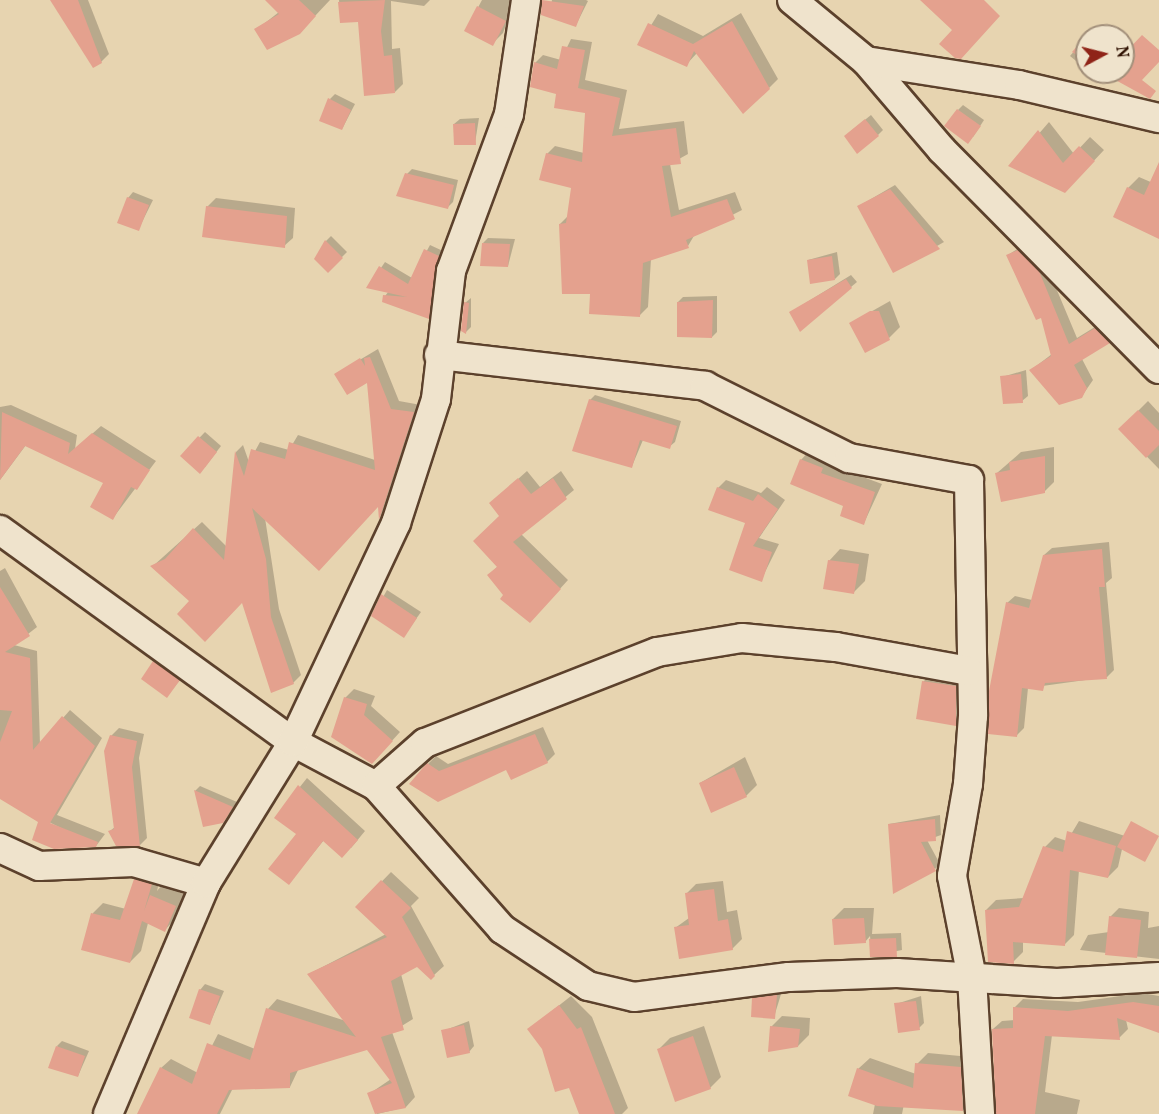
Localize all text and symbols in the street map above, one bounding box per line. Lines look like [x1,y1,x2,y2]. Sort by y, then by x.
north arrow [1075,24,1135,84]
text: N [1109,45,1133,59]

